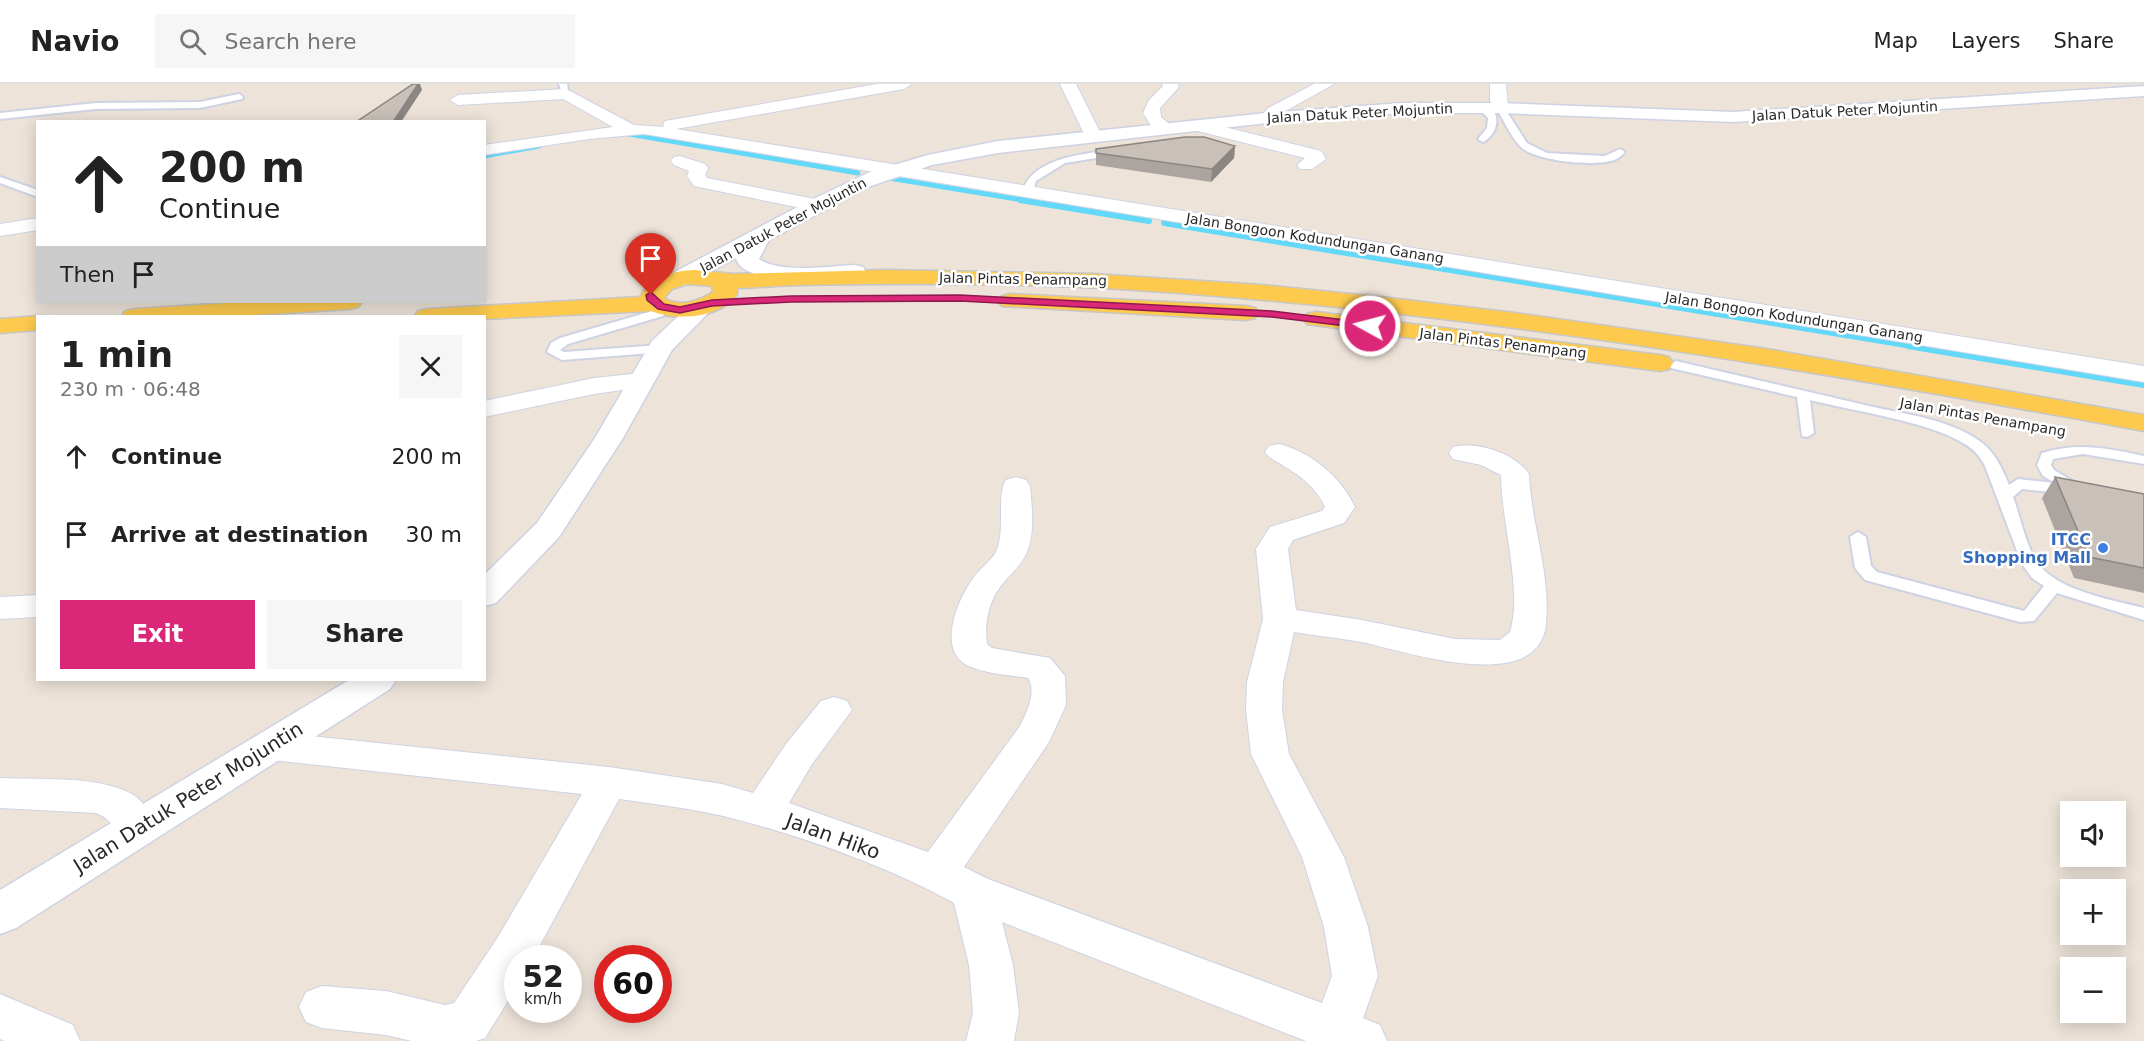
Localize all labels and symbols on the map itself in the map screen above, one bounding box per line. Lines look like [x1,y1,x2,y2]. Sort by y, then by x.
street label: Jalan Datuk Peter Mojuntin [1751,98,1938,124]
street label: Jalan Datuk Peter Mojuntin [1266,100,1453,126]
street label: Jalan Datuk Peter Mojuntin [696,174,869,276]
street label: Jalan Bongoon Kodundungan Ganang [1184,210,1445,266]
pin [625,233,676,295]
street label: Jalan Pintas Penampang [938,270,1107,288]
street label: Jalan Bongoon Kodundungan Ganang [1663,289,1924,345]
position arrow [1338,294,1402,358]
street label: Jalan Pintas Penampang [1418,325,1587,361]
street label: Jalan Pintas Penampang [1898,394,2067,439]
place label: ITCC Shopping Mall [1963,530,2091,567]
marker: ITCC Shopping Mall [2096,541,2110,555]
street label: Jalan Datuk Peter Mojuntin [67,716,307,879]
street label: Jalan Hiko [781,807,883,864]
speed limit sign: 60 [594,945,672,1023]

